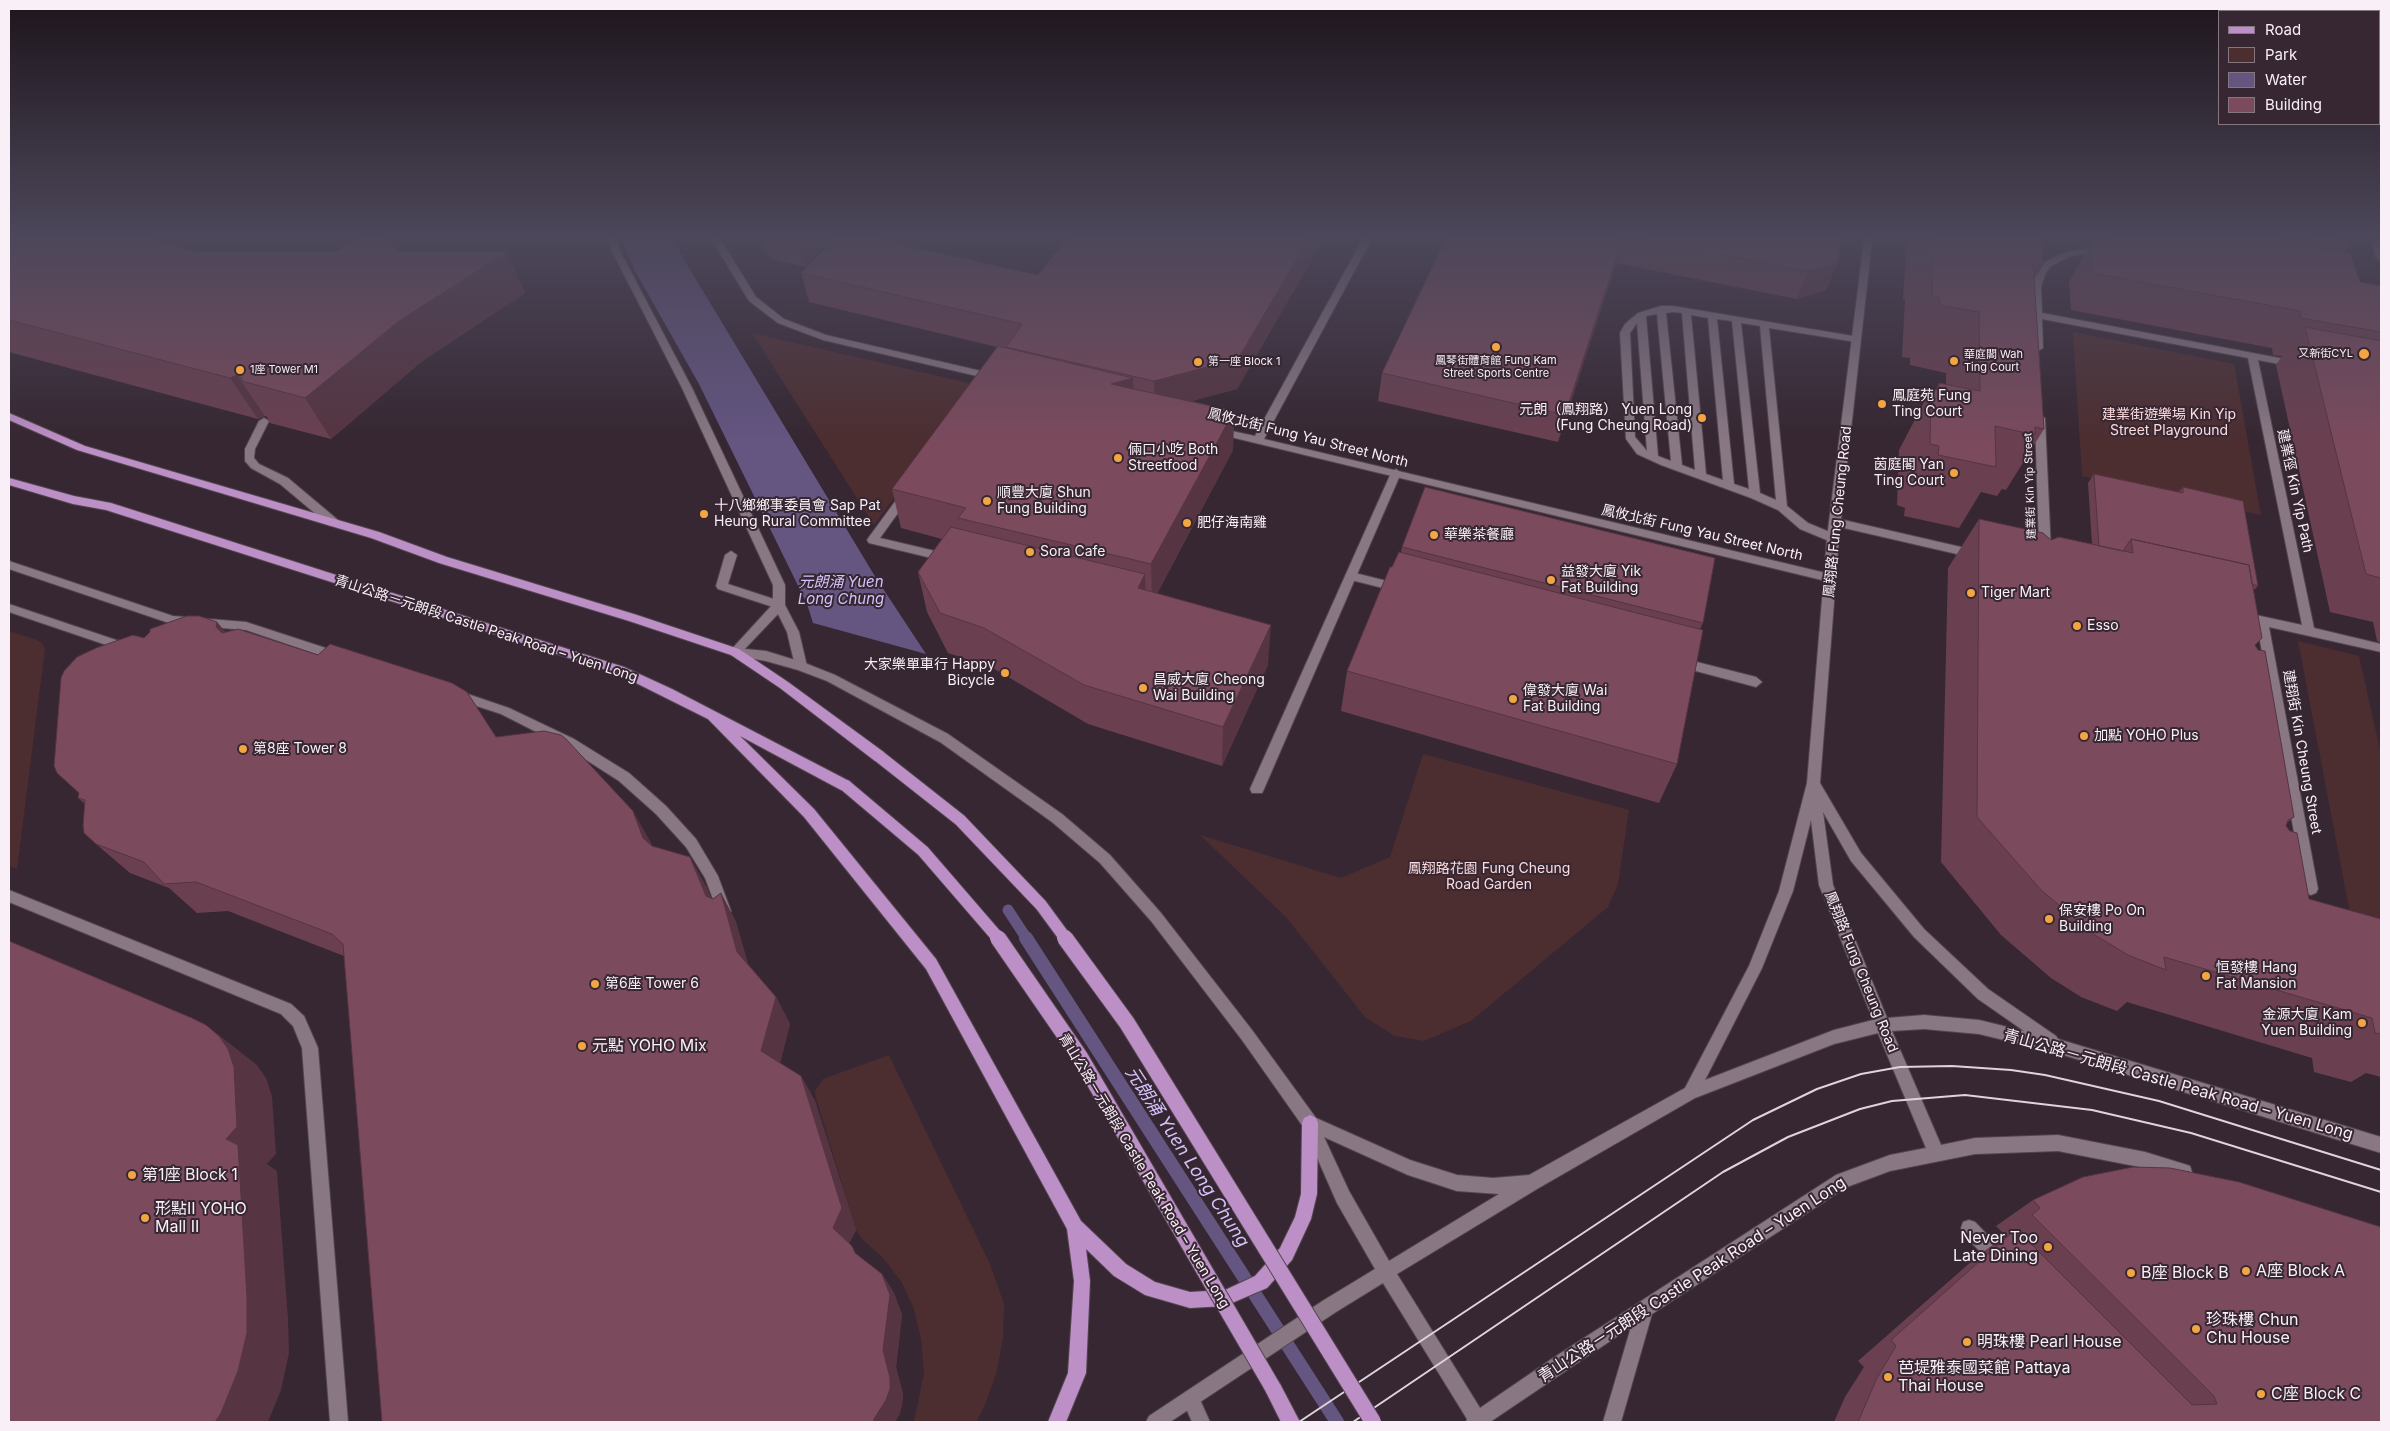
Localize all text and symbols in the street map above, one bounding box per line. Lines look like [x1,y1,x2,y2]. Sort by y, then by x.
legend [2218,10,2380,125]
text: Road [2265,20,2301,39]
text: Park [2265,45,2297,64]
text: Water [2265,70,2307,89]
text: Building [2265,95,2322,114]
marker: 鳳琴街體育館 Fung Kam Street Sports Centre [1490,341,1502,353]
place label: 又新街CYL [2298,347,2353,361]
marker: 又新街CYL [2357,347,2371,361]
place label: 華庭閣 Wah Ting Court [1964,348,2023,374]
place label: 鳳琴街體育館 Fung Kam Street Sports Centre [1435,354,1557,380]
place label: 第一座 Block 1 [1208,355,1280,369]
marker: 華庭閣 Wah Ting Court [1948,355,1960,367]
marker: 第一座 Block 1 [1192,356,1204,368]
place label: 1座 Tower M1 [250,363,318,377]
marker: 1座 Tower M1 [234,364,246,376]
place label: 鳳庭苑 Fung Ting Court [1892,388,1971,421]
marker: 鳳庭苑 Fung Ting Court [1876,398,1888,410]
place label: 元朗（鳳翔路） Yuen Long (Fung Cheung Road) [1519,402,1692,434]
street label: 鳳攸北街 Fung Yau Street North [1206,405,1410,471]
park label: 建業街遊樂場 Kin Yip Street Playground [2102,407,2236,440]
marker: 元朗（鳳翔路） Yuen Long (Fung Cheung Road) [1696,412,1708,424]
street label: 鳳翔路 Fung Cheung Road [1821,425,1855,599]
street label: 建業徑 Kin Yip Path [2274,428,2316,554]
street label: 建業街 Kin Yip Street [2022,433,2038,539]
place label: 倆口小吃 Both Streetfood [1128,442,1218,474]
marker: 倆口小吃 Both Streetfood [1112,452,1124,464]
place label: 茵庭閣 Yan Ting Court [1873,457,1944,490]
marker: 茵庭閣 Yan Ting Court [1948,467,1960,479]
place label: 順豐大廈 Shun Fung Building [997,485,1091,518]
marker: 順豐大廈 Shun Fung Building [981,495,993,507]
place label: 十八鄉鄉事委員會 Sap Pat Heung Rural Committee [714,498,881,530]
street label: 鳳攸北街 Fung Yau Street North [1600,502,1804,564]
marker: 十八鄉鄉事委員會 Sap Pat Heung Rural Committee [698,508,710,520]
place label: 肥仔海南雞 [1197,515,1267,531]
marker: 肥仔海南雞 [1181,517,1193,529]
place label: 華樂茶餐廳 [1444,527,1514,543]
marker: 華樂茶餐廳 [1428,529,1440,541]
place label: Sora Cafe [1040,544,1105,560]
marker: Sora Cafe [1024,546,1036,558]
place label: 益發大廈 Yik Fat Building [1561,564,1641,596]
street label: 青山公路－元朗段 Castle Peak Road – Yuen Long [332,572,640,686]
water label: 元朗涌 Yuen Long Chung [798,573,884,608]
marker: 益發大廈 Yik Fat Building [1545,574,1557,586]
place label: Tiger Mart [1981,585,2050,601]
marker: Tiger Mart [1965,587,1977,599]
place label: Esso [2087,618,2119,634]
marker: Esso [2071,620,2083,632]
place label: 大家樂單車行 Happy Bicycle [864,657,995,690]
marker: 大家樂單車行 Happy Bicycle [999,667,1011,679]
street label: 建翔街 Kin Cheung Street [2279,669,2325,835]
place label: 昌威大廈 Cheong Wai Building [1153,672,1265,704]
marker: 昌威大廈 Cheong Wai Building [1137,682,1149,694]
place label: 偉發大廈 Wai Fat Building [1523,683,1607,716]
marker: 偉發大廈 Wai Fat Building [1507,693,1519,705]
place label: 加點 YOHO Plus [2094,728,2199,744]
marker: 加點 YOHO Plus [2078,730,2090,742]
place label: 第8座 Tower 8 [253,741,347,757]
marker: 第8座 Tower 8 [237,743,249,755]
park label: 鳳翔路花園 Fung Cheung Road Garden [1408,861,1570,894]
street label: 鳳翔路 Fung Cheung Road [1821,889,1901,1055]
place label: 保安樓 Po On Building [2059,903,2145,936]
marker: 保安樓 Po On Building [2043,913,2055,925]
place label: 恒發樓 Hang Fat Mansion [2216,960,2297,992]
marker: 恒發樓 Hang Fat Mansion [2200,970,2212,982]
place label: 第6座 Tower 6 [605,976,699,992]
marker: 第6座 Tower 6 [589,978,601,990]
place label: 金源大廈 Kam Yuen Building [2261,1007,2352,1040]
marker: 金源大廈 Kam Yuen Building [2356,1017,2368,1029]
street label: 青山公路－元朗段 Castle Peak Road – Yuen Long [2001,1026,2355,1144]
street label: 青山公路－元朗段 Castle Peak Road – Yuen Long [1055,1031,1233,1311]
place label: 元點 YOHO Mix [592,1036,707,1056]
marker: 元點 YOHO Mix [576,1040,588,1052]
water label: 元朗涌 Yuen Long Chung [1120,1063,1254,1251]
place label: 第1座 Block 1 [142,1165,238,1185]
marker: 第1座 Block 1 [126,1169,138,1181]
street label: 青山公路－元朗段 Castle Peak Road – Yuen Long [1535,1173,1849,1387]
place label: 形點II YOHO Mall II [155,1199,247,1237]
marker: 形點II YOHO Mall II [139,1212,151,1224]
place label: Never Too Late Dining [1953,1228,2038,1266]
marker: Never Too Late Dining [2042,1241,2054,1253]
place label: A座 Block A [2256,1261,2345,1281]
place label: B座 Block B [2141,1263,2229,1283]
marker: A座 Block A [2240,1265,2252,1277]
marker: B座 Block B [2125,1267,2137,1279]
place label: 珍珠樓 Chun Chu House [2206,1310,2299,1348]
marker: 珍珠樓 Chun Chu House [2190,1323,2202,1335]
place label: 明珠樓 Pearl House [1977,1332,2121,1352]
marker: 明珠樓 Pearl House [1961,1336,1973,1348]
place label: 芭堤雅泰國菜館 Pattaya Thai House [1898,1358,2071,1396]
marker: 芭堤雅泰國菜館 Pattaya Thai House [1882,1371,1894,1383]
place label: C座 Block C [2271,1384,2361,1404]
marker: C座 Block C [2255,1388,2267,1400]

